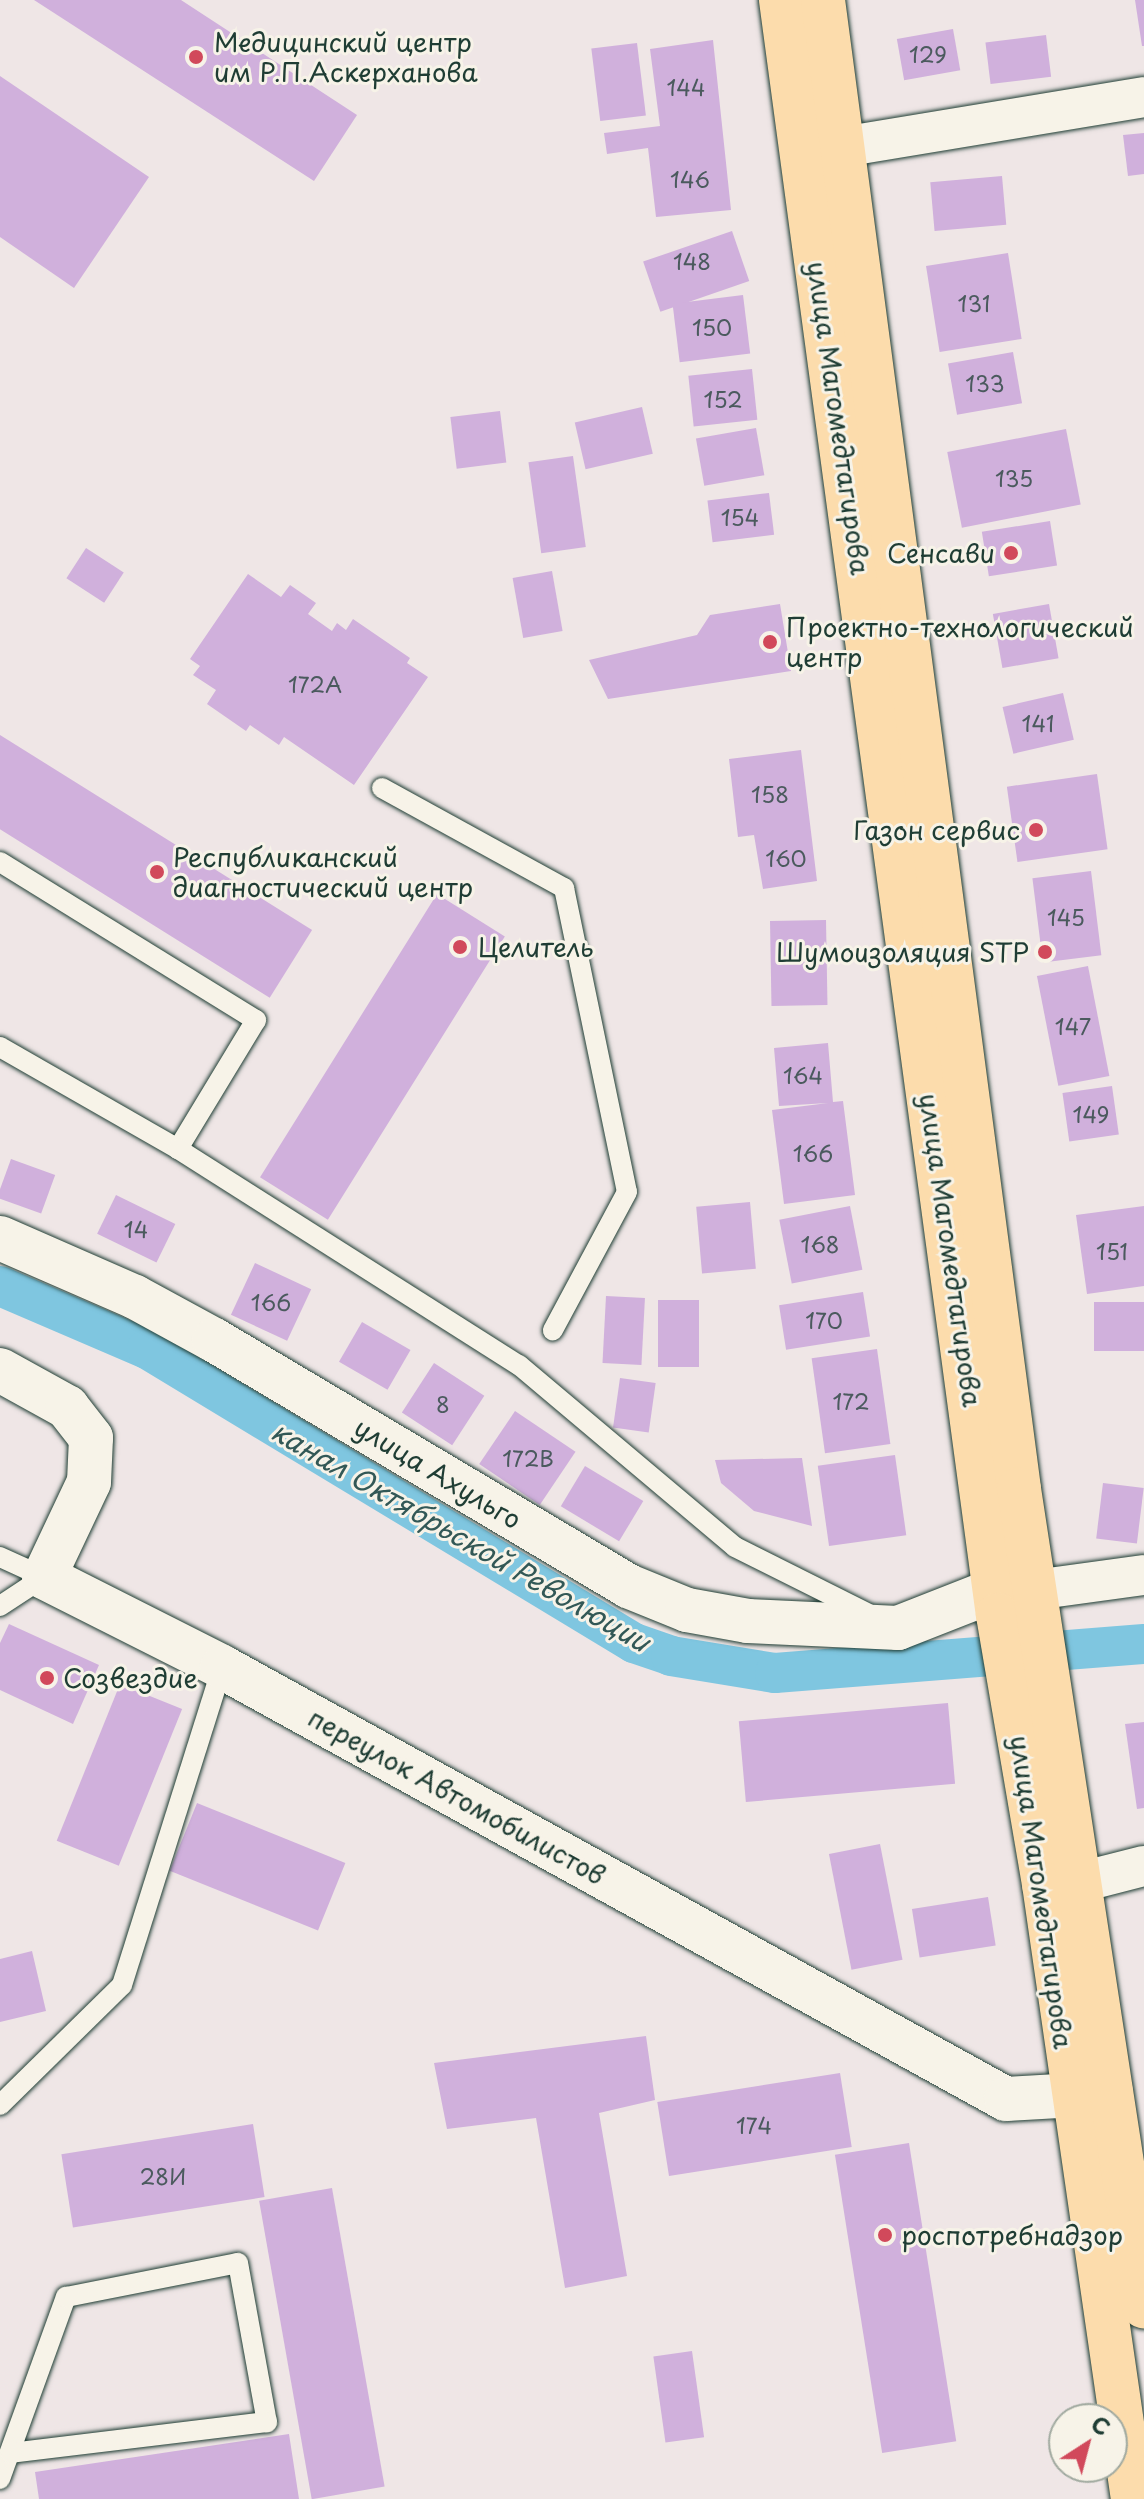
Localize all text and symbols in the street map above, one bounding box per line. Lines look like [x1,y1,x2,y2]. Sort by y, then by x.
place label: Медицинский центр им Р.П.Аскерханова [214,26,477,88]
house number: 129 [909,41,947,67]
marker: Медицинский центр им Р.П.Аскерханова [185,46,207,68]
house number: 144 [666,74,706,100]
house number: 146 [670,166,710,192]
house number: 148 [673,248,711,274]
street label: улица Магомедтагирова [801,259,877,577]
house number: 131 [958,290,990,316]
house number: 150 [692,314,732,340]
house number: 133 [965,370,1005,396]
house number: 152 [704,386,742,412]
house number: 135 [995,465,1033,491]
house number: 154 [721,504,759,530]
place label: Сенсави [887,537,995,569]
marker: Сенсави [1002,544,1020,562]
place label: Проектно-технологический центр [786,611,1134,672]
marker: Проектно-технологический центр [761,633,779,651]
house number: 172А [288,671,342,697]
house number: 141 [1022,710,1054,736]
house number: 158 [751,781,789,807]
place label: Газон сервис [853,814,1020,846]
marker: Газон сервис [1027,821,1045,839]
place label: Республиканский диагностический центр [173,841,474,902]
house number: 160 [765,845,807,871]
marker: Республиканский диагностический центр [148,863,166,881]
house number: 145 [1047,904,1085,930]
place label: Целитель [478,931,594,963]
marker: Целитель [449,936,471,958]
place label: Шумоизоляция STP [777,936,1029,968]
marker: Шумоизоляция STP [1036,943,1054,961]
house number: 147 [1055,1013,1091,1039]
house number: 164 [783,1062,823,1088]
street label: улица Магомедтагирова [913,1091,989,1409]
house number: 149 [1073,1101,1109,1127]
house number: 166 [793,1140,833,1166]
house number: 14 [124,1216,148,1242]
house number: 168 [801,1231,839,1257]
house number: 151 [1096,1238,1128,1264]
house number: 166 [251,1289,291,1315]
house number: 170 [805,1307,843,1333]
house number: 172 [832,1388,870,1414]
house number: 8 [436,1391,450,1417]
street label: улица Ахульго [349,1411,527,1535]
water label: канал Октябрьской Революции [266,1413,656,1659]
house number: 172В [502,1445,554,1471]
place label: Созвездие [63,1662,198,1694]
marker: Созвездие [38,1669,56,1687]
street label: переулок Автомобилистов [303,1701,611,1891]
street label: улица Магомедтагирова [1004,1733,1080,2051]
house number: 174 [736,2112,772,2138]
house number: 28И [140,2163,186,2189]
place label: роспотребнадзор [901,2219,1123,2251]
marker: роспотребнадзор [876,2226,894,2244]
north arrow [1048,2403,1128,2483]
text: С [1085,2407,1118,2443]

